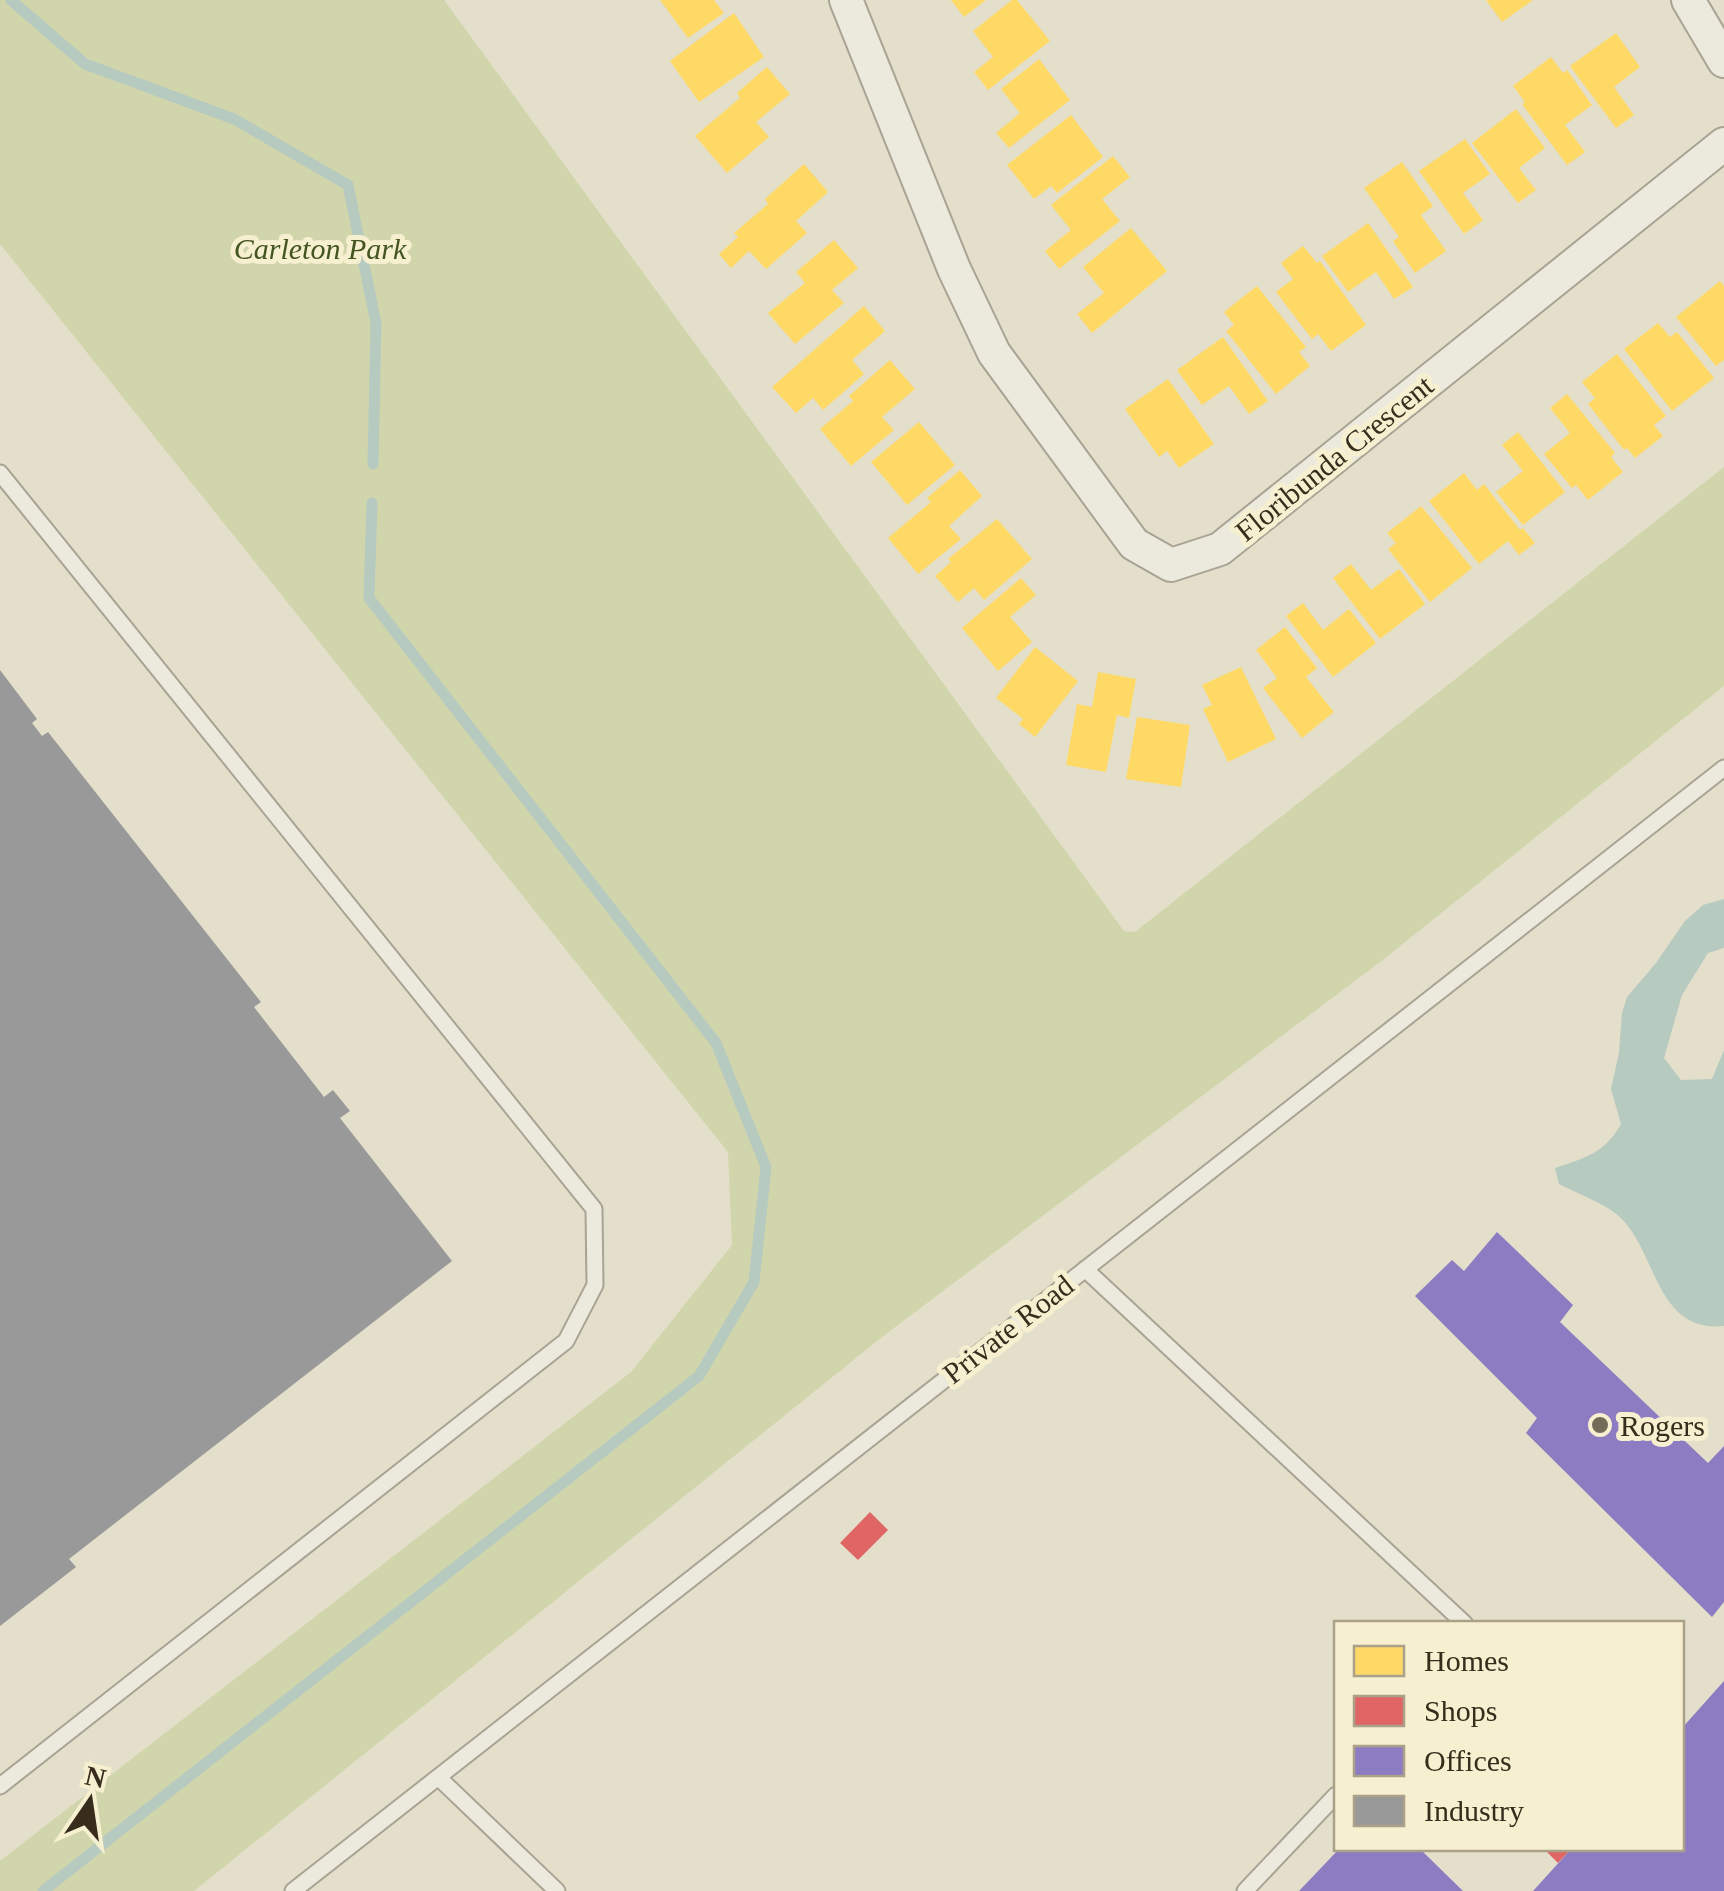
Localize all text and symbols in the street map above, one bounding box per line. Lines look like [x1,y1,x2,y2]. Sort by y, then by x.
park label: Carleton Park [234,232,407,265]
street label: Floribunda Crescent [1229,368,1440,548]
street label: Private Road [936,1268,1080,1390]
place label: Rogers [1620,1409,1705,1442]
marker: Rogers [1589,1414,1611,1436]
legend [1334,1621,1684,1851]
text: Homes [1424,1644,1509,1677]
text: Shops [1424,1694,1497,1727]
text: Offices [1424,1744,1512,1777]
north arrow [40,1751,140,1851]
text: N [82,1760,109,1795]
text: Industry [1424,1794,1524,1827]

